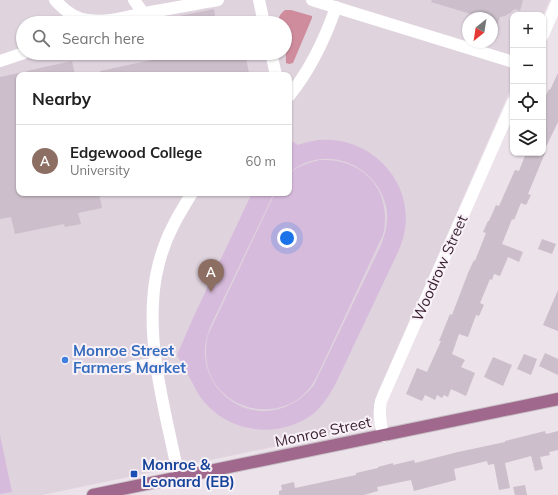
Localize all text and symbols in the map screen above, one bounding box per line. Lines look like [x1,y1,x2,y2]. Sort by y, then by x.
north arrow [462,12,498,48]
map controls [510,12,546,156]
button: + [510,12,546,48]
search box [16,16,292,60]
icon: search [30,27,52,49]
text: Search here [62,29,144,48]
button: − [510,48,546,84]
button: locate [510,84,546,120]
text: Nearby [32,88,91,109]
button: layers [510,120,546,156]
text: Edgewood College [70,143,202,162]
text: A [40,153,50,169]
text: 60 m [246,153,276,169]
text: University [70,162,130,178]
street label: Woodrow Street [408,212,471,324]
your location [277,228,297,248]
pin: A [198,259,224,292]
place label: Monroe Street Farmers Market [73,341,186,377]
marker: Monroe Street Farmers Market [60,355,70,365]
street label: Monroe Street [273,412,373,451]
place label: Monroe & Leonard (EB) [142,455,235,491]
marker: Monroe & Leonard (EB) [129,469,139,479]

